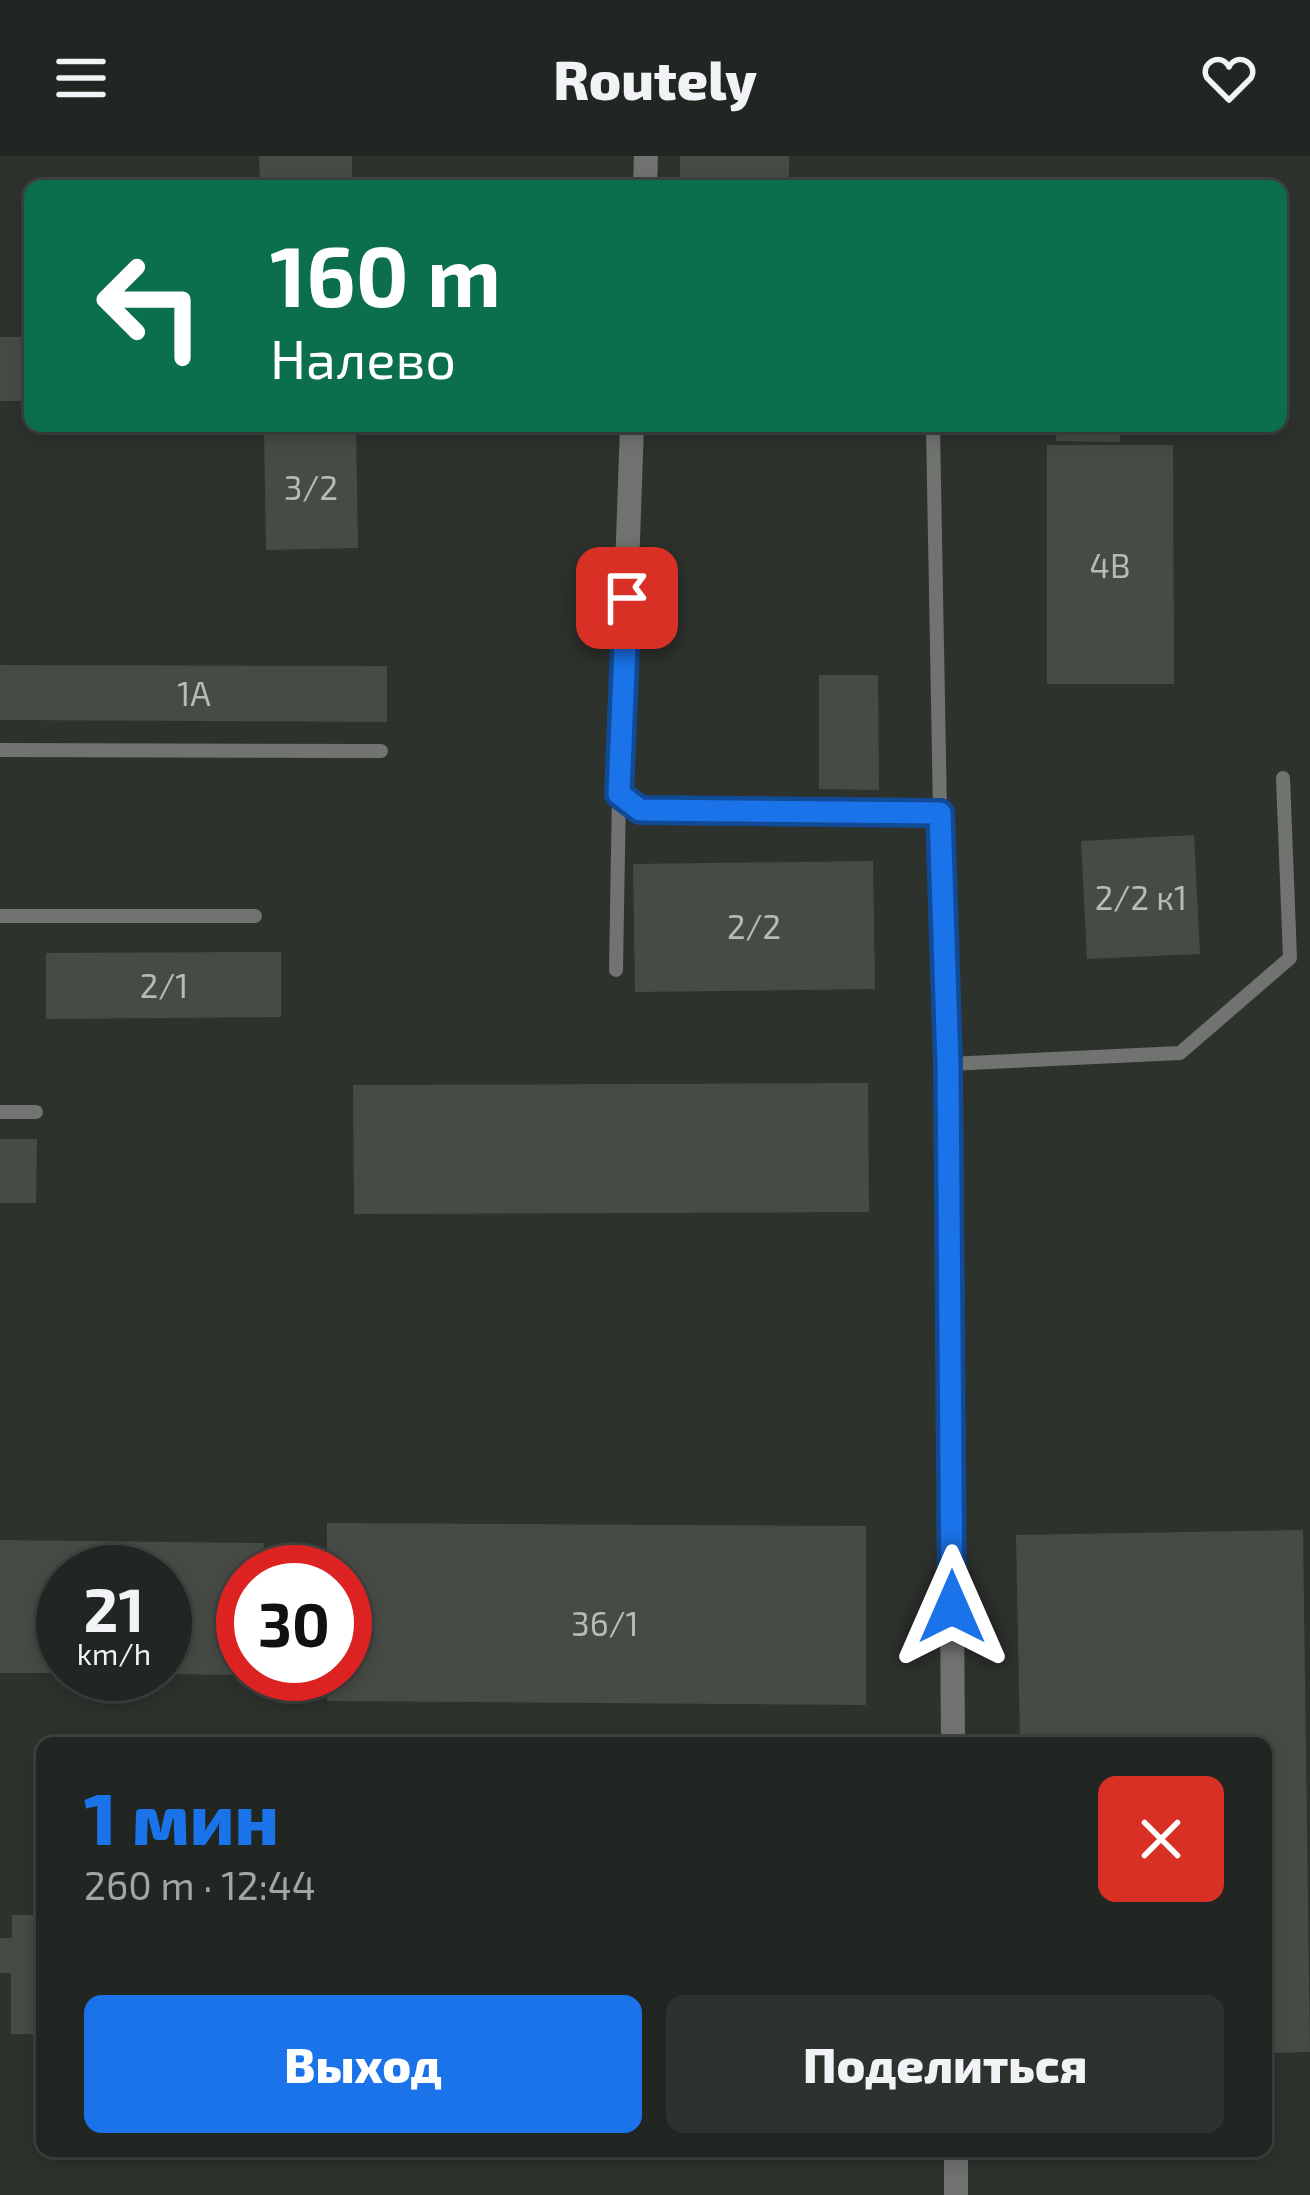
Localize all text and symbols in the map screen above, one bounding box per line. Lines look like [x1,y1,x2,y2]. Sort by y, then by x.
icon: menu [48,45,114,111]
icon: heart [1196,45,1262,111]
text: Routely [553,46,757,111]
text: 160 m [270,223,501,324]
icon: left [72,228,228,384]
text: Налево [270,325,456,390]
house number: 3/2 [284,467,338,507]
house number: 4В [1090,545,1130,585]
pin [576,547,678,649]
icon: arrive [594,565,660,631]
house number: 1А [177,673,211,713]
house number: 2/2 к1 [1095,877,1187,917]
house number: 2/2 [727,906,781,946]
house number: 2/1 [140,965,188,1005]
position arrow [889,1544,1015,1670]
speed limit sign: 30 [216,1545,372,1701]
text: 21 [84,1572,144,1644]
house number: 36/1 [571,1603,639,1643]
text: km/h [77,1635,151,1671]
text: 1 мин [84,1773,279,1859]
button: close [1098,1776,1224,1902]
text: 260 m · 12:44 [84,1861,316,1908]
button: Выход [84,1995,642,2133]
button: Поделиться [666,1995,1224,2133]

